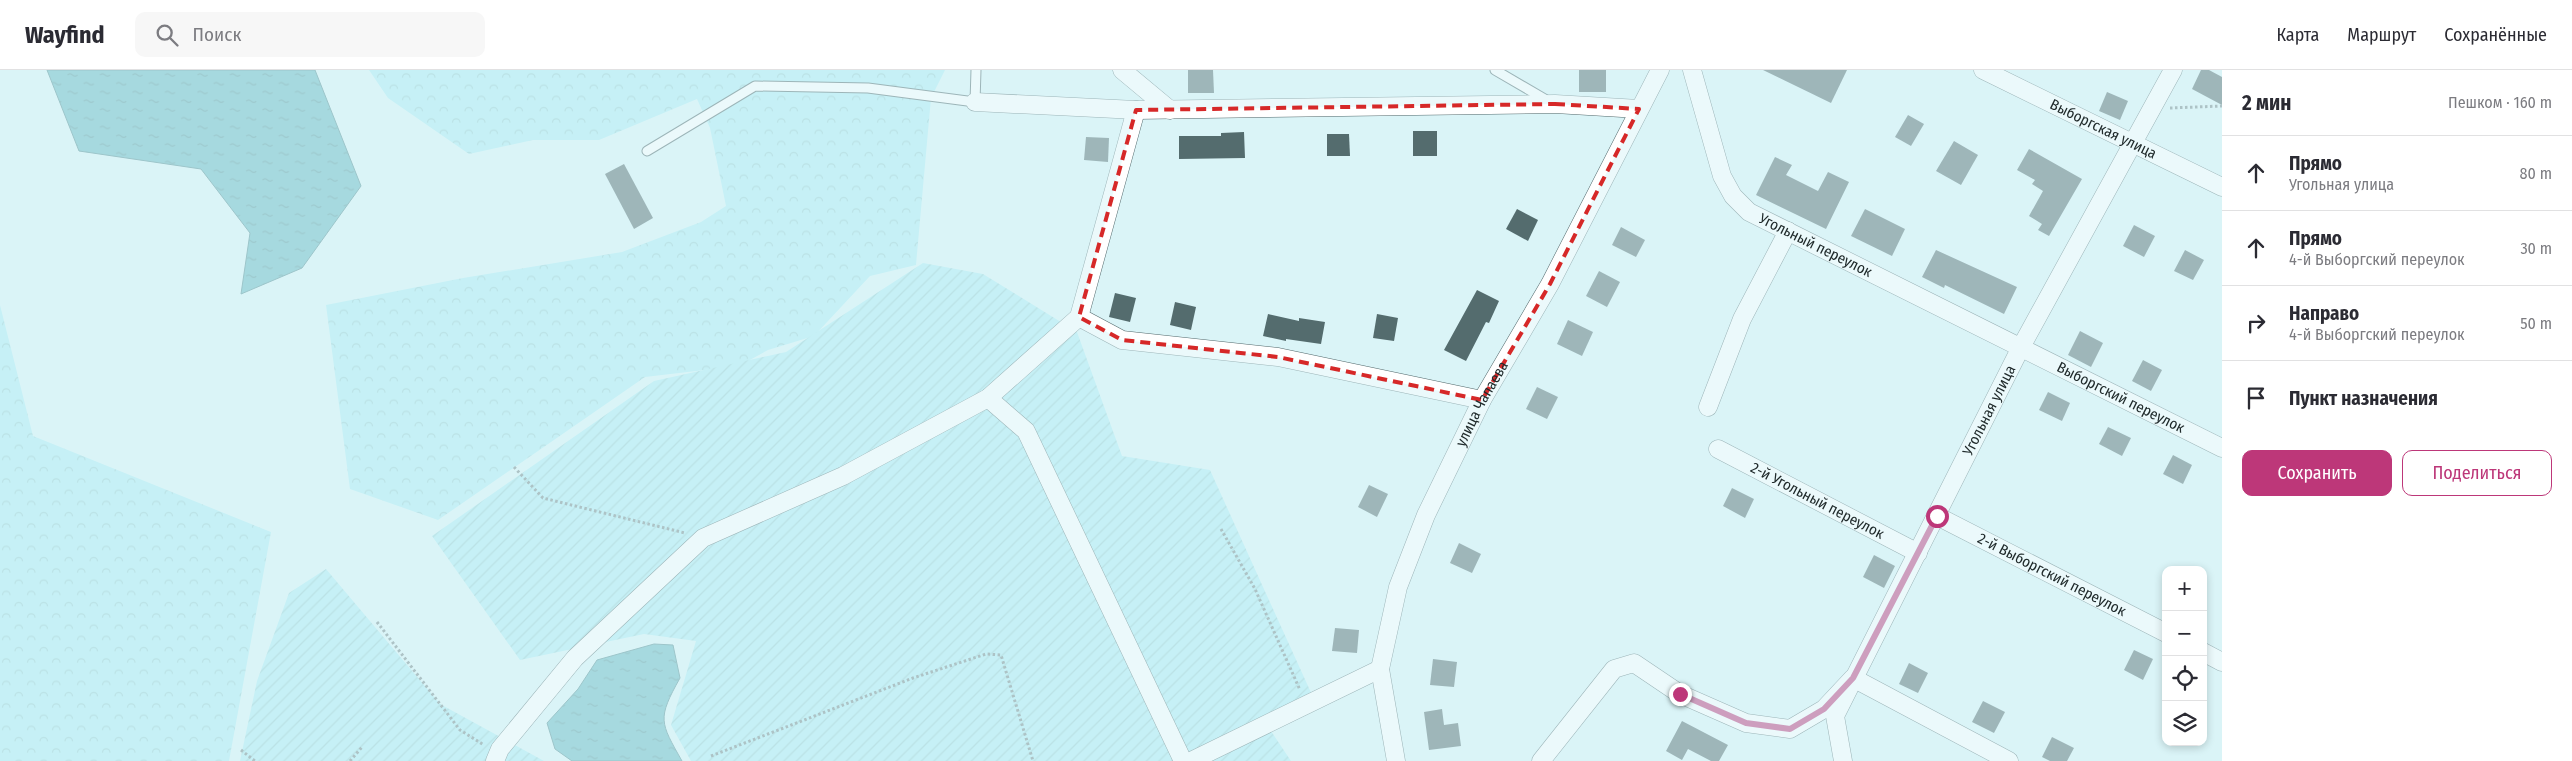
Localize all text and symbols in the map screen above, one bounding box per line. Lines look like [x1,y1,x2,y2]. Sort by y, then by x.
search box [135,12,485,57]
text: Wayfind [25,21,105,49]
icon: search [153,21,181,49]
text: Поиск [193,23,241,46]
text: Карта [2276,24,2319,46]
text: Маршрут [2347,24,2416,46]
text: Сохранённые [2444,24,2547,46]
text: 2 мин [2242,90,2291,116]
text: Пешком · 160 m [2448,93,2552,112]
street label: Выборгская улица [2047,95,2160,163]
text: Прямо [2289,152,2342,175]
icon: ahead [2242,159,2270,187]
text: 80 m [2520,164,2552,183]
text: Угольная улица [2289,175,2394,194]
street label: Угольный переулок [1755,209,1875,281]
text: Прямо [2289,227,2342,250]
icon: ahead [2242,234,2270,262]
text: 30 m [2520,239,2552,258]
text: 4-й Выборгский переулок [2289,250,2465,269]
text: Направо [2289,302,2359,325]
icon: right [2242,309,2270,337]
text: 50 m [2520,314,2552,333]
text: 4-й Выборгский переулок [2289,325,2465,344]
street label: улица Чапаева [1452,358,1512,449]
street label: Выборгский переулок [2054,358,2187,437]
street label: Угольная улица [1958,362,2019,459]
icon: arrive [2242,384,2270,412]
text: Пункт назначения [2289,387,2438,410]
button: Сохранить [2242,450,2392,496]
button: Поделиться [2402,450,2552,496]
street label: 2-й Угольный переулок [1748,459,1887,543]
route start [1926,505,1949,528]
street label: 2-й Выборгский переулок [1975,529,2129,620]
map controls [2162,566,2207,746]
button: + [2162,566,2207,611]
button: − [2162,611,2207,656]
button: locate [2162,656,2207,701]
route end [1669,683,1692,706]
button: layers [2162,701,2207,746]

